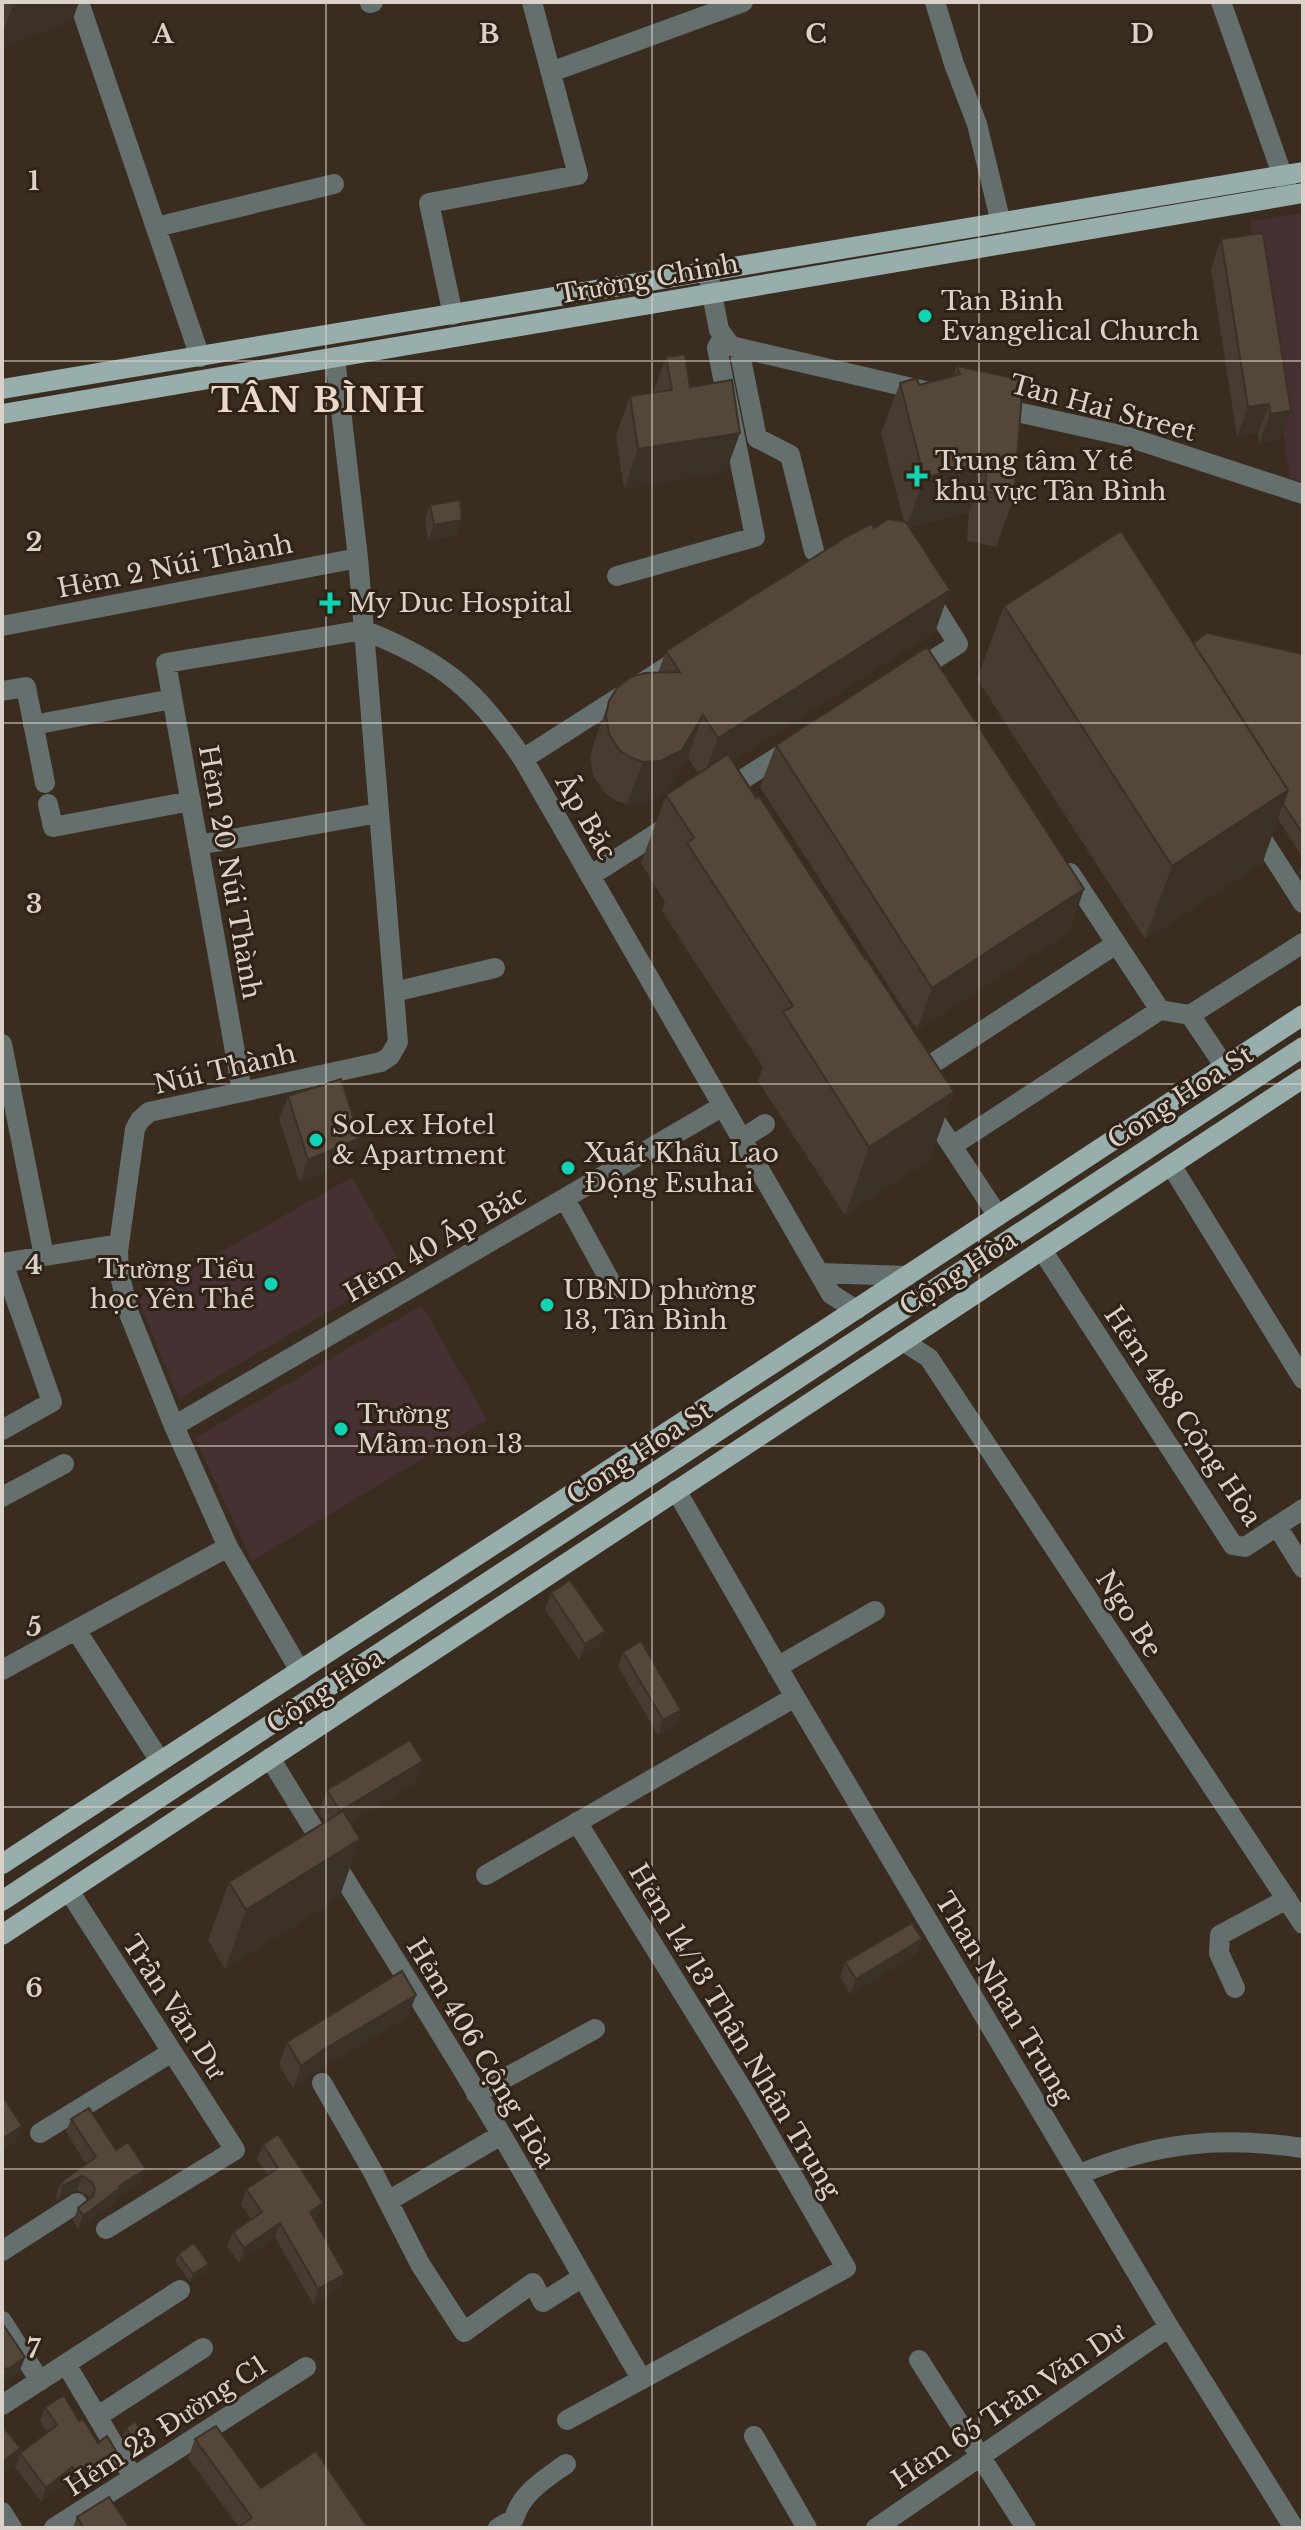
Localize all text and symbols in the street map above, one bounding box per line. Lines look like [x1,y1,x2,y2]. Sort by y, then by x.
text: A [151,18,174,50]
text: B [479,18,499,50]
text: C [805,18,827,50]
text: D [1130,18,1154,50]
text: 1 [28,165,40,197]
street label: Trường Chinh [555,247,741,311]
place label: Tan Binh Evangelical Church [941,285,1199,347]
marker: Tan Binh Evangelical Church [916,307,934,325]
street label: Tan Hai Street [1007,368,1200,448]
district label: TÂN BÌNH [211,379,427,421]
place label: Trung tâm Y tế khu vực Tân Bình [935,445,1167,507]
marker: Trung tâm Y tế khu vực Tân Bình [906,465,928,487]
text: 2 [26,526,42,558]
street label: Hẻm 2 Núi Thành [55,527,296,605]
place label: My Duc Hospital [348,587,572,619]
marker: My Duc Hospital [319,592,341,614]
street label: Hẻm 20 Núi Thành [192,742,268,1002]
street label: Ấp Bắc [548,768,623,866]
text: 3 [26,888,42,920]
street label: Núi Thành [151,1037,299,1101]
street label: Cong Hoa St [1101,1038,1259,1156]
place label: SoLex Hotel & Apartment [332,1109,506,1171]
marker: SoLex Hotel & Apartment [307,1131,325,1149]
place label: Xuất Khẩu Lao Động Esuhai [584,1137,779,1199]
marker: Xuất Khẩu Lao Động Esuhai [559,1159,577,1177]
street label: Hẻm 40 Ấp Bắc [338,1179,532,1309]
street label: Cộng Hòa [893,1223,1023,1323]
text: 4 [25,1249,43,1281]
place label: Trường Tiểu học Yên Thế [90,1253,255,1315]
place label: UBND phường 13, Tân Bình [563,1274,756,1336]
marker: Trường Tiểu học Yên Thế [262,1275,280,1293]
marker: UBND phường 13, Tân Bình [538,1296,556,1314]
street label: Hẻm 488 Cộng Hòa [1097,1300,1269,1533]
street label: Cong Hoa St [560,1394,718,1512]
place label: Trường Mầm non 13 [357,1398,523,1460]
marker: Trường Mầm non 13 [332,1420,350,1438]
street label: Ngo Be [1089,1564,1169,1664]
text: 5 [26,1611,42,1643]
street label: Cộng Hòa [260,1641,390,1741]
street label: Hẻm 14/13 Thân Nhân Trung [622,1858,848,2205]
street label: Than Nhan Trung [928,1886,1080,2110]
street label: Trần Văn Dư [116,1929,233,2086]
street label: Hẻm 406 Cộng Hòa [400,1932,563,2174]
text: 6 [25,1972,43,2004]
street label: Hẻm 65 Trần Văn Dư [885,2316,1131,2496]
text: 7 [27,2333,41,2365]
street label: Hẻm 23 Đường C1 [59,2349,273,2503]

